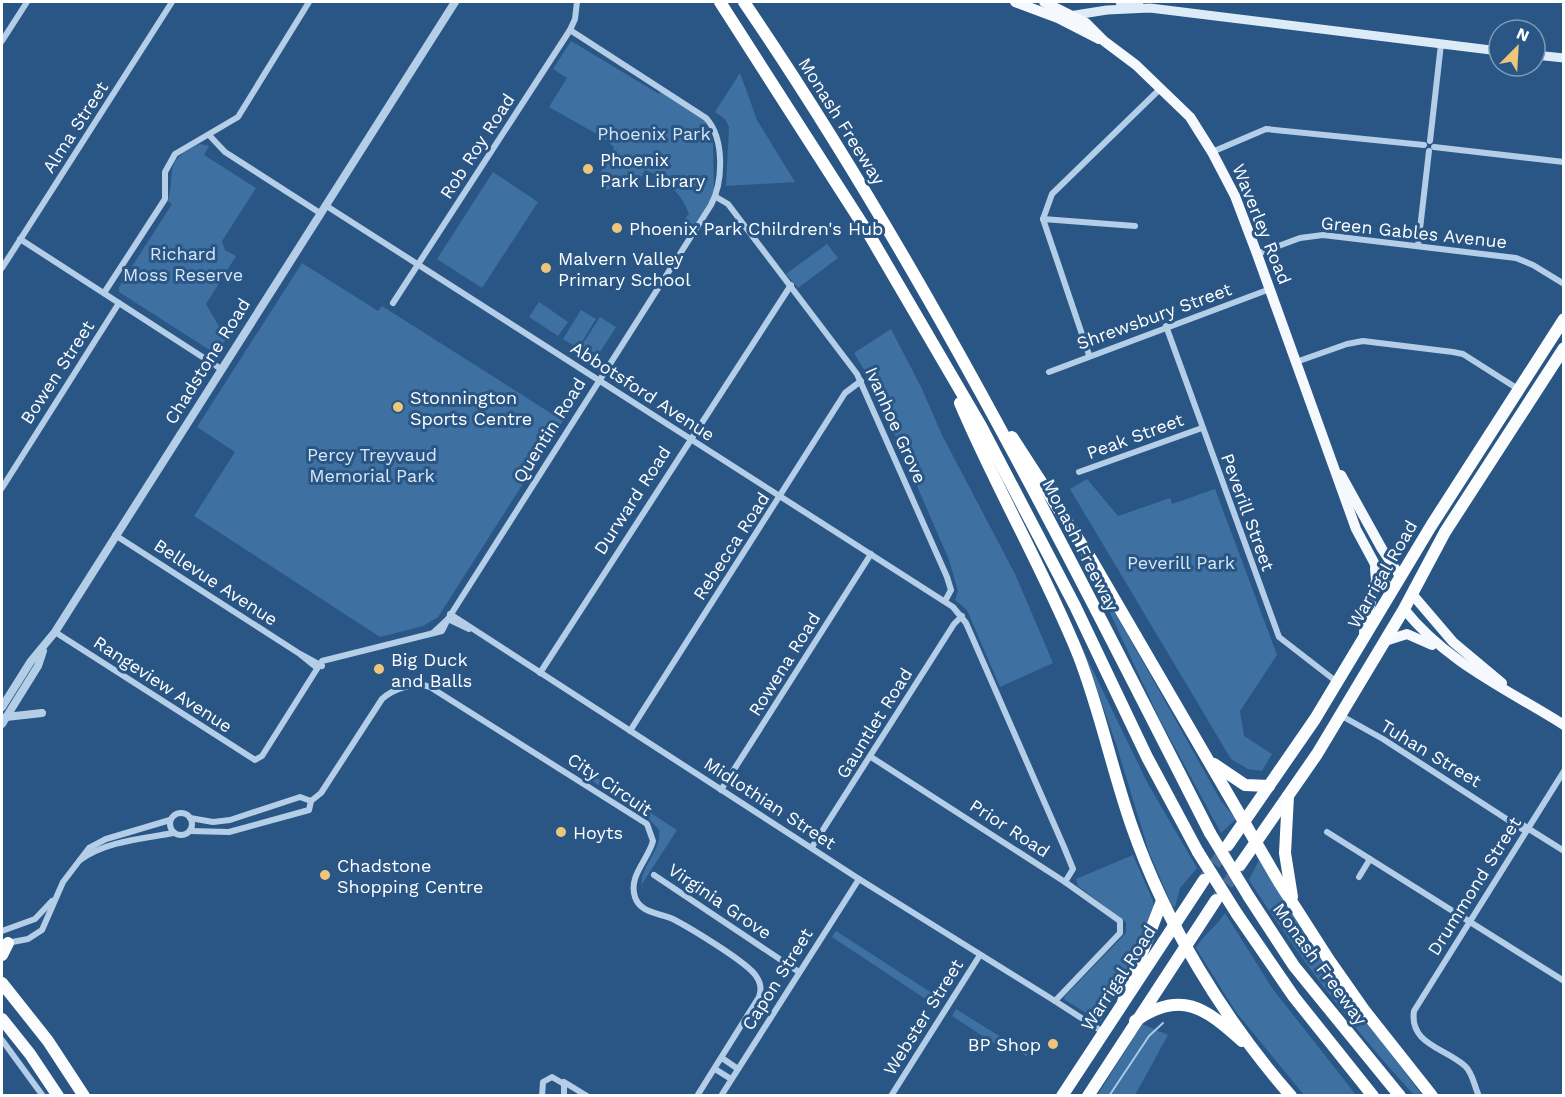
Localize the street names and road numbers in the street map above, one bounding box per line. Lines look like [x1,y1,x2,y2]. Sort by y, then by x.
street label: Monash Freeway [794,54,890,189]
street label: Alma Street [38,77,113,177]
street label: Rob Roy Road [435,90,519,202]
street label: Waverley Road [1228,161,1296,287]
street label: Green Gables Avenue [1320,212,1508,252]
street label: Shrewsbury Street [1074,278,1235,354]
street label: Chadstone Road [160,294,254,428]
street label: Bowen Street [16,316,98,428]
street label: Abbotsford Avenue [567,337,719,445]
street label: Ivanhoe Grove [861,364,931,486]
street label: Quentin Road [508,374,590,486]
street label: Peak Street [1084,409,1187,463]
street label: Durward Road [589,442,675,558]
street label: Peverill Street [1217,450,1279,574]
street label: Monash Freeway [1039,475,1124,615]
street label: Rebecca Road [688,488,774,604]
street label: Warrigal Road [1343,516,1421,632]
street label: Bellevue Avenue [150,534,282,630]
street label: Rowena Road [744,608,824,720]
street label: Rangeview Avenue [90,631,236,737]
street label: Gauntlet Road [832,664,916,782]
street label: Tuhan Street [1377,715,1485,791]
street label: City Circuit [564,748,657,820]
street label: Midlothian Street [700,753,840,854]
street label: Prior Road [966,794,1054,862]
street label: Drummond Street [1423,813,1525,959]
street label: Virginia Grove [664,859,776,943]
street label: Monash Freeway [1269,899,1372,1030]
street label: Warrigal Road [1076,922,1160,1034]
street label: Capon Street [737,924,817,1034]
street label: Webster Street [879,955,967,1079]

